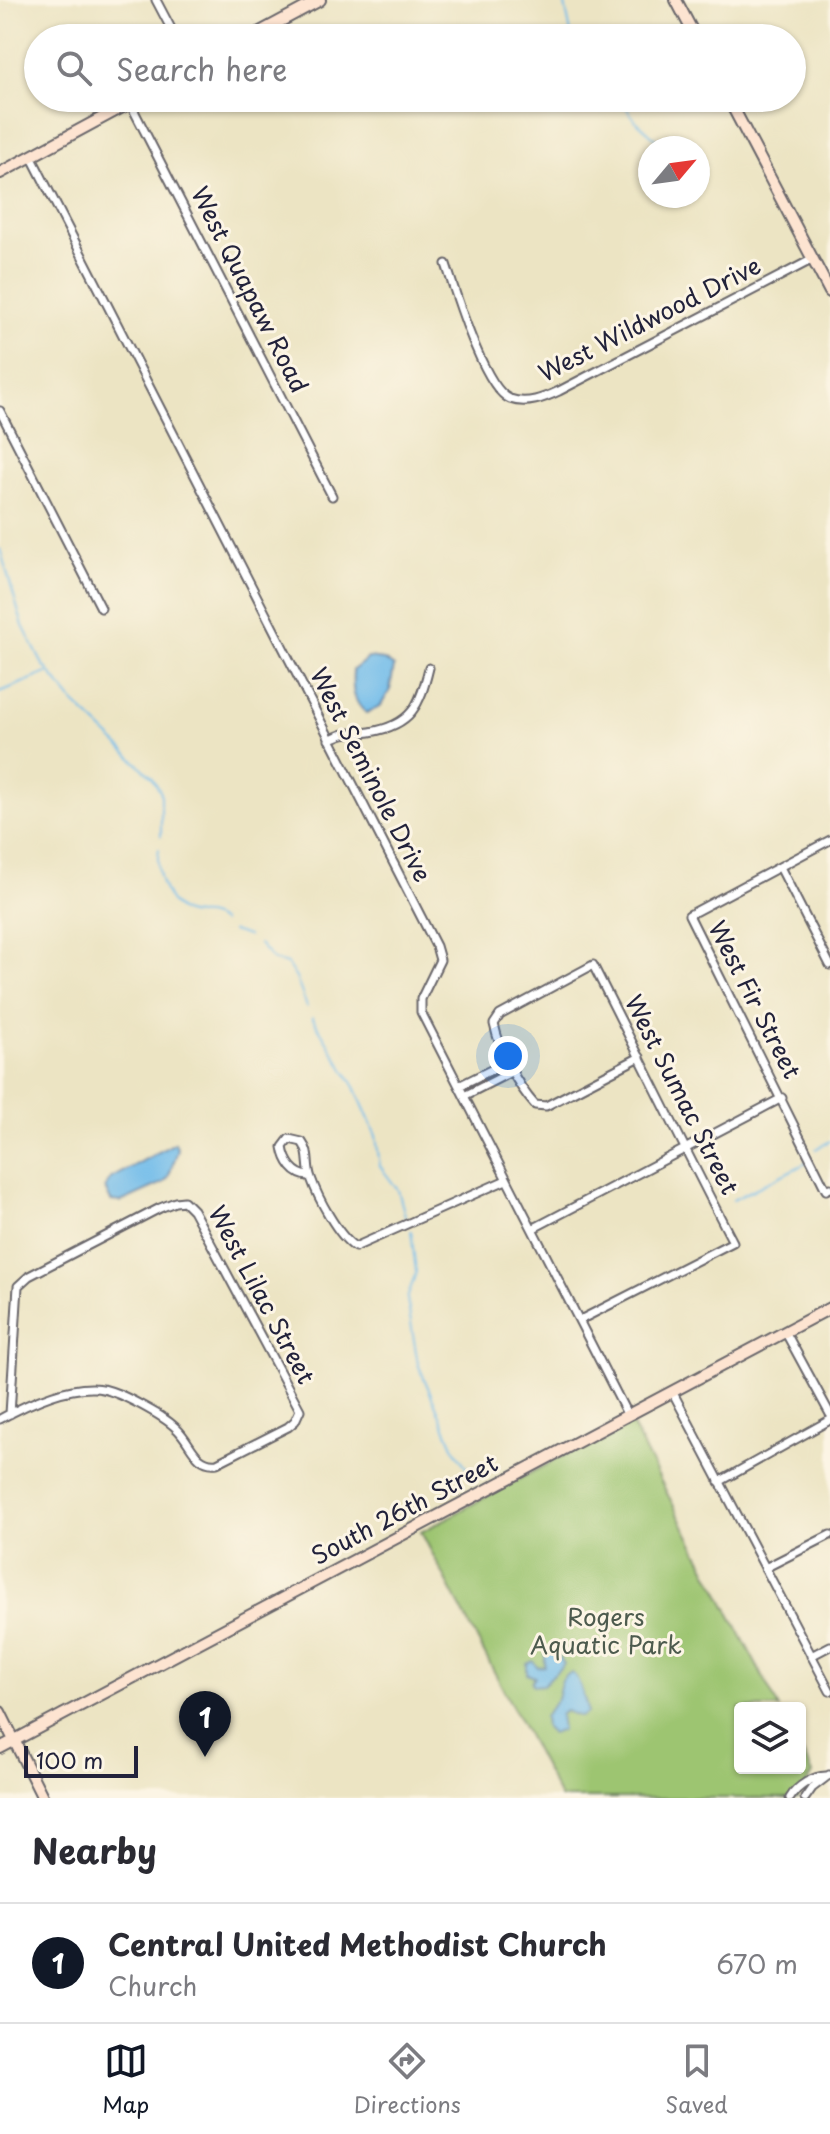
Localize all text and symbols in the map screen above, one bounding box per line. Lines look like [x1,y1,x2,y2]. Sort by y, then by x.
search box [24,24,806,112]
icon: search [52,46,96,90]
text: Search here [116,46,288,91]
north arrow [638,136,710,208]
street label: West Quapaw Road [183,180,318,399]
street label: West Wildwood Drive [532,247,767,390]
street label: West Seminole Drive [302,660,442,888]
street label: West Fir Street [700,914,811,1085]
street label: West Sumac Street [617,988,749,1201]
your location [488,1036,528,1076]
street label: West Lilac Street [200,1198,325,1390]
street label: South 26th Street [304,1444,504,1573]
park label: Rogers Aquatic Park [530,1598,682,1662]
pin: 1 [179,1691,231,1757]
map controls [734,1702,806,1774]
button: layers [734,1702,806,1774]
scale bar [24,1742,138,1778]
text: 100 m [36,1743,103,1776]
text: Nearby [32,1824,157,1876]
text: Central United Methodist Church [108,1921,607,1966]
text: 1 [52,1944,64,1983]
text: 670 m [716,1944,798,1983]
text: Church [108,1966,197,2005]
tab: Map [102,2039,149,2120]
tab: Directions [354,2039,461,2120]
tab: Saved [665,2039,728,2120]

